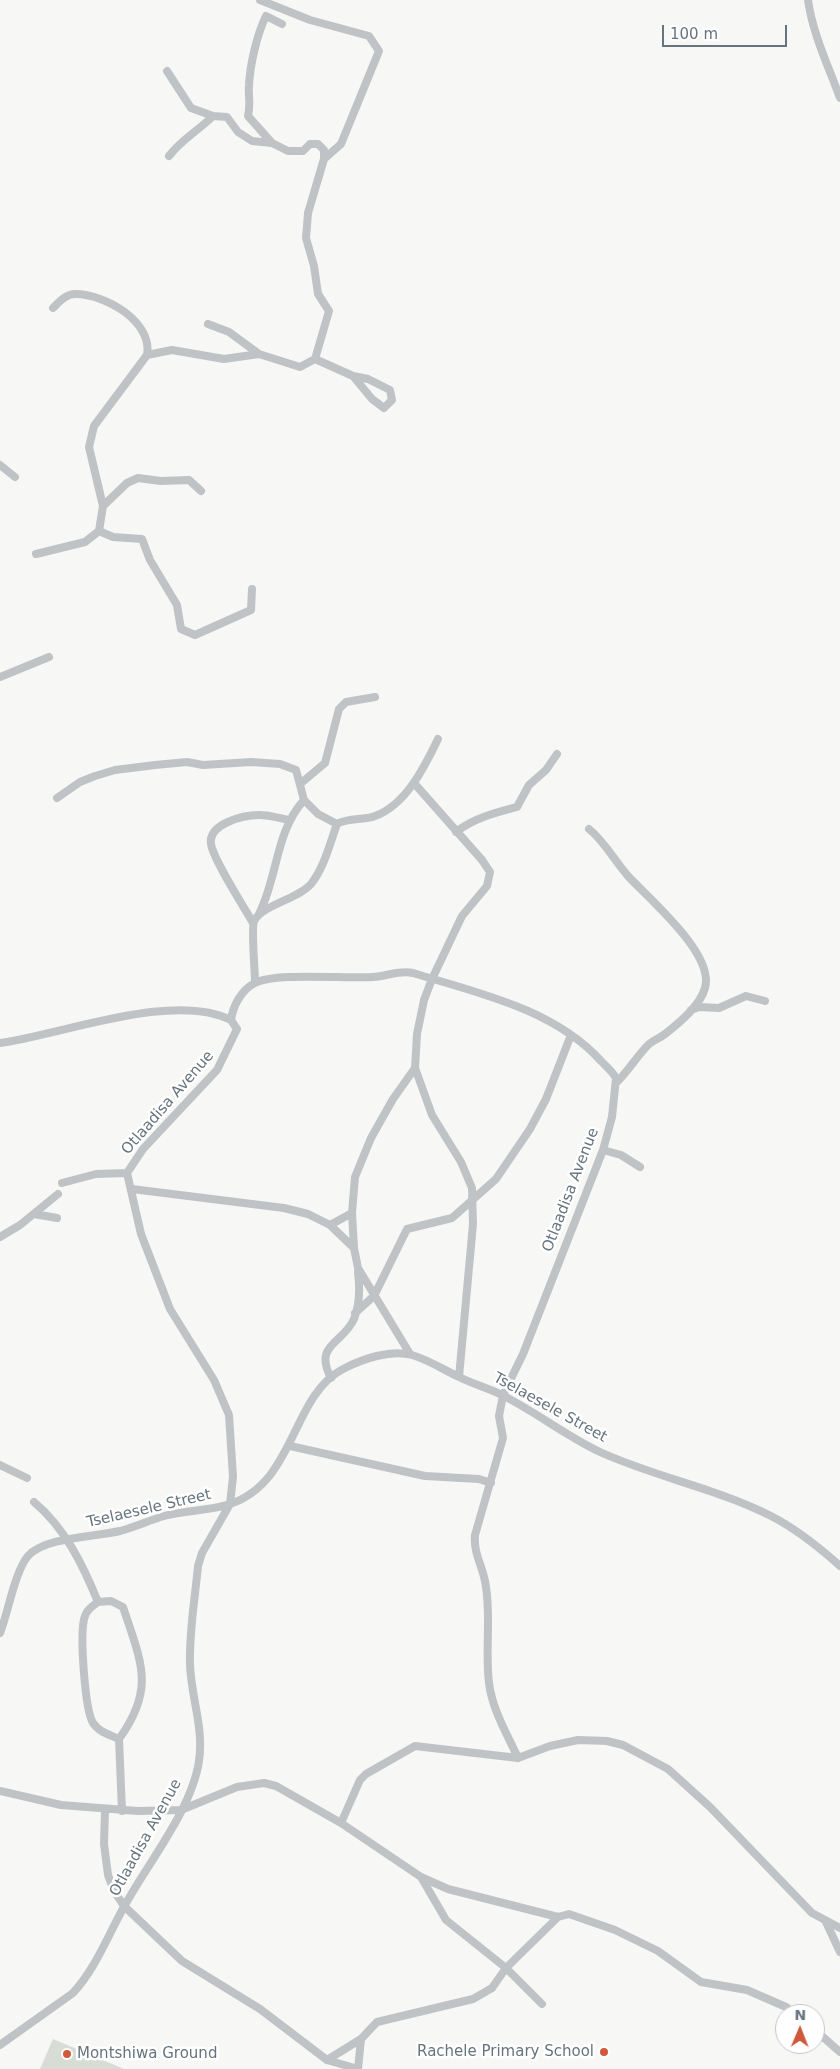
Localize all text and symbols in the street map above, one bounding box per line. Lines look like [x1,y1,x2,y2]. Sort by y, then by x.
scale bar [665,15,790,47]
text: 100 m [670,25,718,43]
street label: Otlaadisa Avenue [118,1047,218,1159]
street label: Otlaadisa Avenue [539,1125,603,1255]
street label: Tselaesele Street [490,1369,610,1447]
street label: Tselaesele Street [85,1486,213,1532]
street label: Otlaadisa Avenue [106,1776,186,1900]
north arrow [775,2004,825,2054]
text: N [794,2007,806,2023]
place label: Rachele Primary School [417,2043,594,2061]
place label: Montshiwa Ground [77,2045,217,2063]
marker: Rachele Primary School [598,2046,610,2058]
marker: Montshiwa Ground [61,2048,73,2060]

